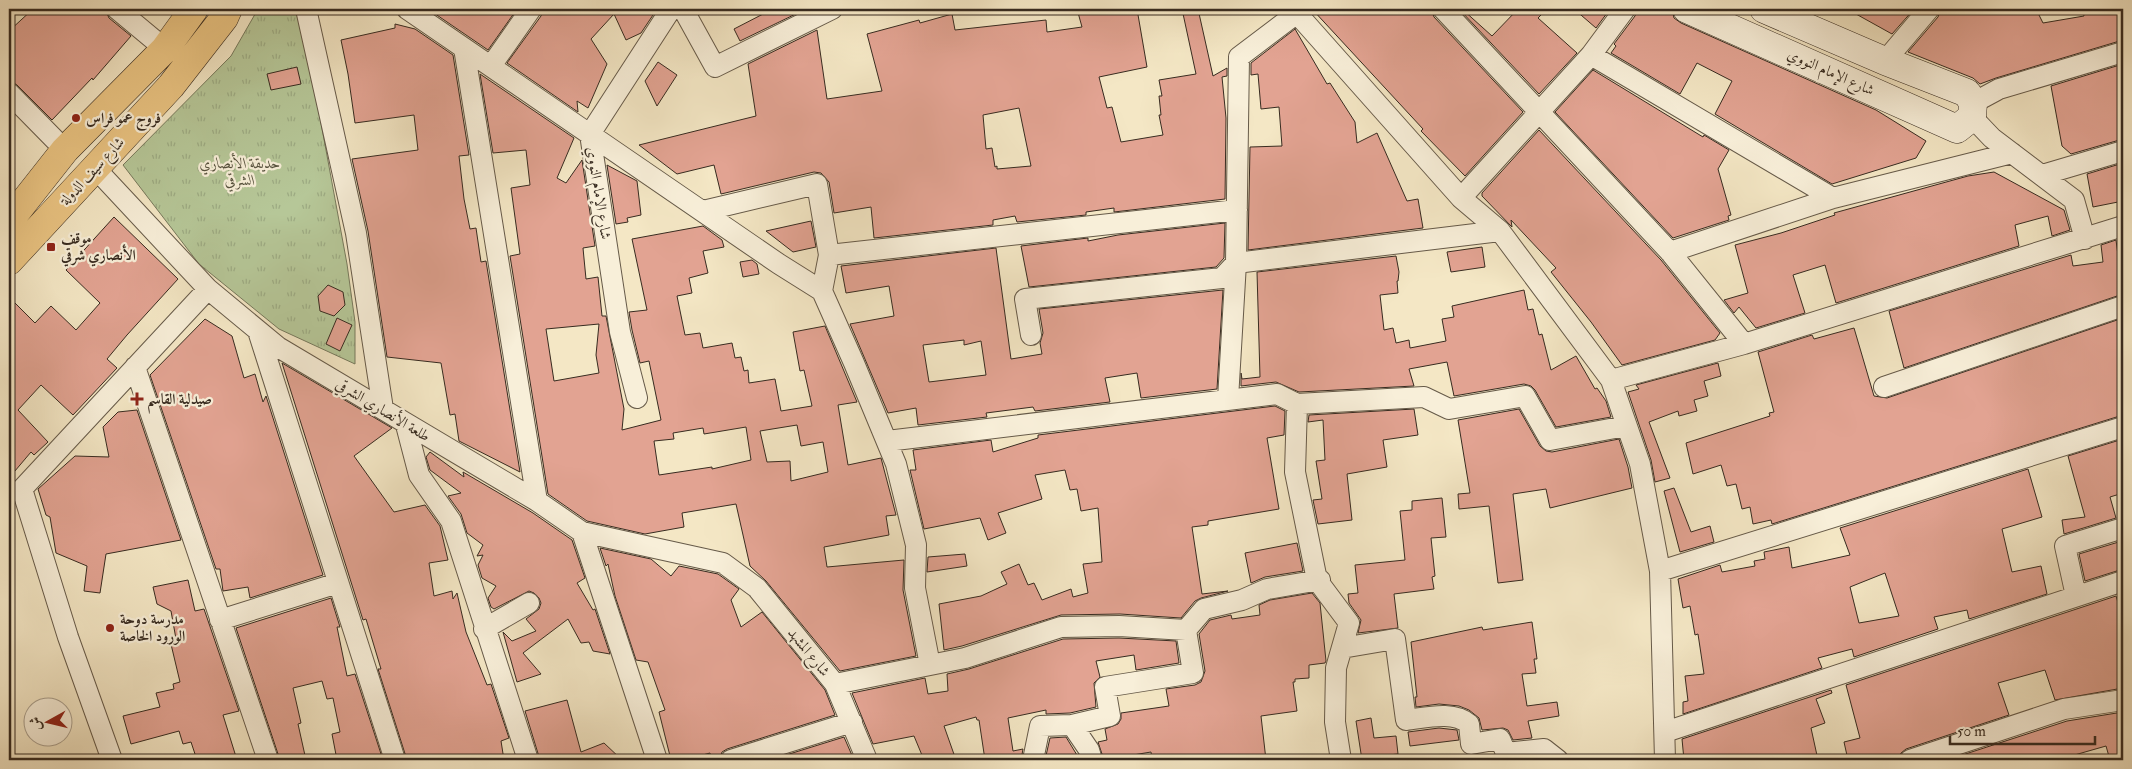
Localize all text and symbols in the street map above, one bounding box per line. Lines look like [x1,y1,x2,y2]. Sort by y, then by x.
street label: شارع الإمام النووي [1783,45,1877,103]
place label: فروج عمو فراس [86,109,161,132]
marker: فروج عمو فراس [70,112,82,124]
street label: شارع سيف الدولة [55,133,131,212]
street label: شارع الإمام النووي [579,145,615,241]
park label: حديقة الأنصاري الشرقي [200,152,280,192]
place label: موقف الأنصاري شرقي [60,229,136,267]
marker: موقف الأنصاري شرقي [45,241,57,253]
street label: طلعة الأنصاري الشرقي [331,373,435,448]
place label: صيدلية القاسم [147,390,212,414]
marker: صيدلية القاسم [131,393,143,405]
place label: مدرسة دوحة الورود الخاصة [120,610,185,646]
marker: مدرسة دوحة الورود الخاصة [104,622,116,634]
street label: شارع المشهد [781,624,834,683]
north arrow [22,696,72,746]
scale bar [1950,714,2094,746]
text: ش [26,716,45,732]
text: 50 m [1957,722,1986,741]

